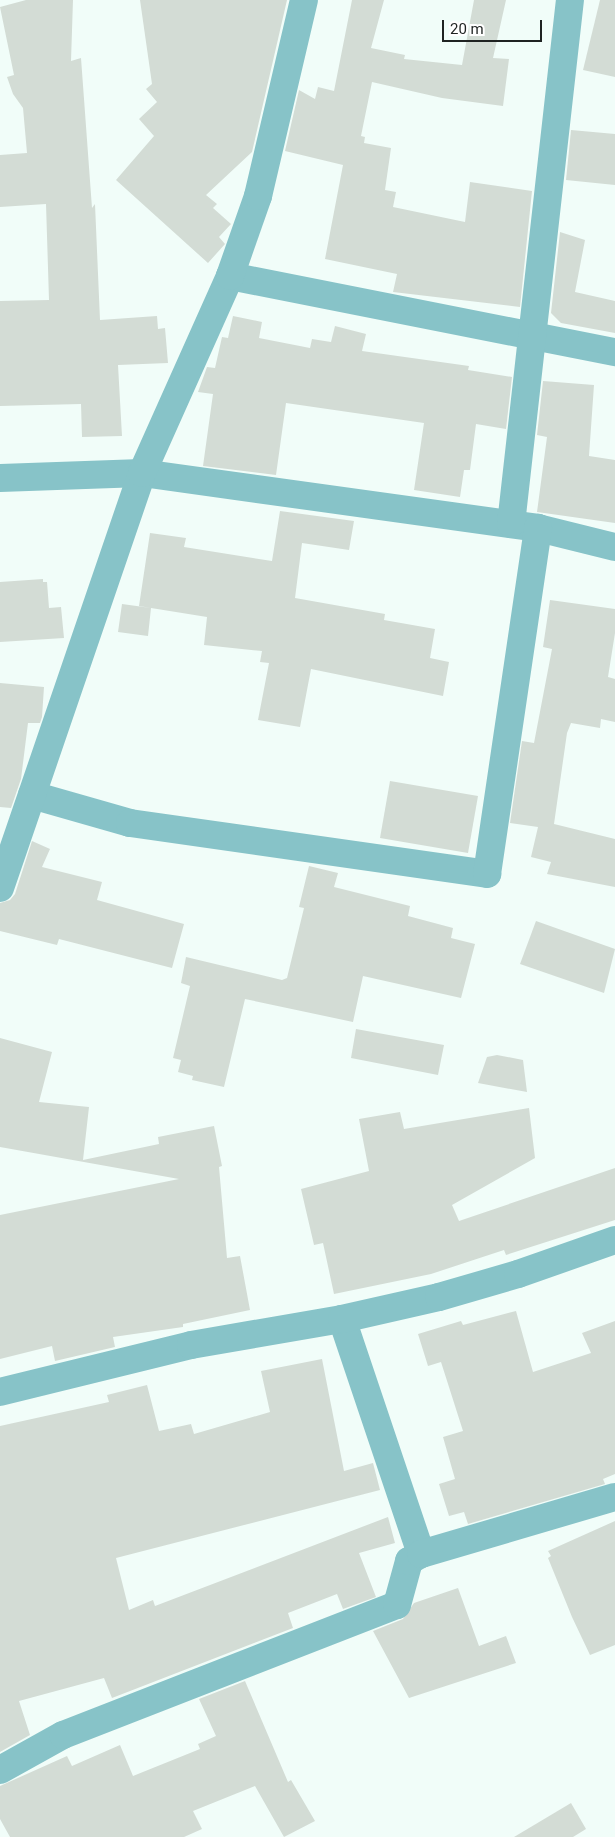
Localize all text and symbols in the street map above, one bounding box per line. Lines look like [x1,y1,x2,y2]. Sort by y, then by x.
scale bar [445,10,545,42]
text: 20 m [450,20,484,38]

